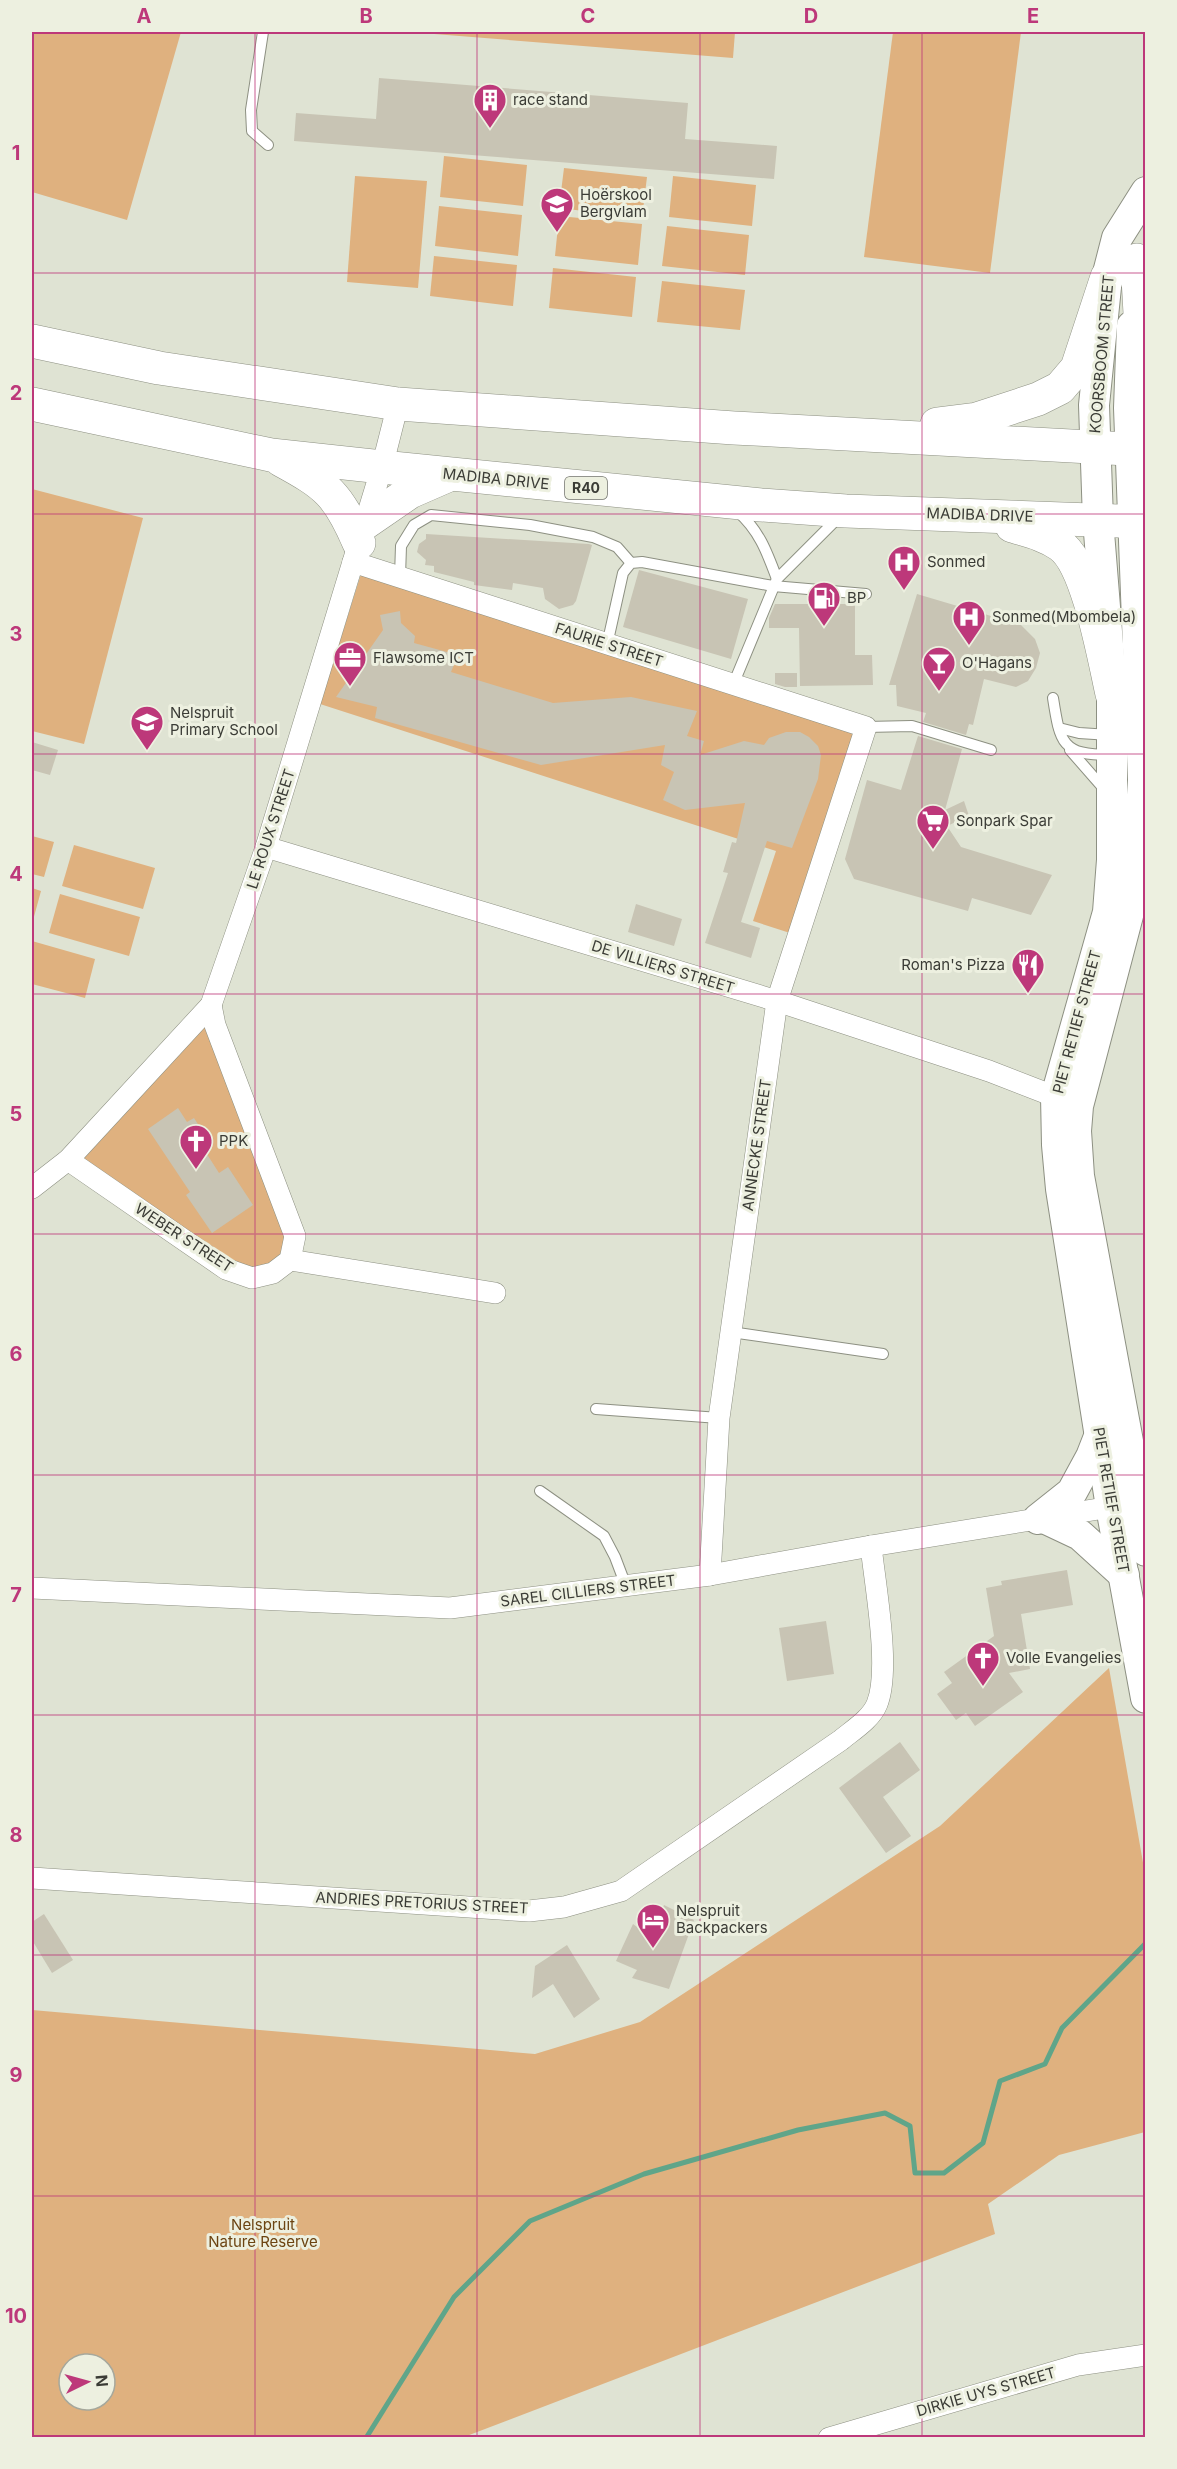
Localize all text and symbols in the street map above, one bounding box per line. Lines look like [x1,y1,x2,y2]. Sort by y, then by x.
text: A [137,4,152,28]
text: B [359,4,373,28]
text: C [581,4,595,28]
text: D [804,4,818,28]
text: E [1027,4,1039,28]
building icon: race stand [472,82,508,129]
place label: race stand [513,90,588,109]
text: 1 [12,141,20,165]
place label: Hoërskool Bergvlam [580,185,652,221]
school or university icon: Hoërskool Bergvlam [539,186,575,233]
street label: KOORSBOOM STREET [1085,274,1118,434]
text: 2 [10,381,22,405]
street label: MADIBA DRIVE [442,463,550,494]
road number: R40 [565,477,607,499]
street label: MADIBA DRIVE [926,503,1034,526]
hospital icon: Sonmed [886,544,922,591]
place label: Sonmed [927,552,986,571]
fuel station icon: BP [806,580,842,627]
place label: BP [847,588,866,607]
hospital icon: Sonmed(Mbombela) [951,599,987,646]
place label: Sonmed(Mbombela) [992,607,1136,626]
street label: FAURIE STREET [553,618,665,671]
text: 3 [10,622,22,646]
office icon: Flawsome ICT [332,640,368,687]
bar icon: O'Hagans [921,645,957,692]
place label: Flawsome ICT [373,648,474,667]
place label: O'Hagans [962,653,1032,672]
place label: Nelspruit Primary School [170,703,278,739]
school or university icon: Nelspruit Primary School [129,704,165,751]
street label: LE ROUX STREET [242,766,299,891]
supermarket icon: Sonpark Spar [915,803,951,850]
place label: Sonpark Spar [956,811,1053,830]
text: 4 [9,862,23,886]
street label: DE VILLIERS STREET [589,936,737,997]
restaurant icon: Roman's Pizza [1010,947,1046,994]
street label: PIET RETIEF STREET [1048,948,1105,1096]
place label: Roman's Pizza [901,955,1005,974]
street label: ANNECKE STREET [738,1078,775,1212]
text: 5 [10,1102,22,1126]
church icon: PPK [178,1123,214,1170]
place label: PPK [219,1131,248,1150]
street label: WEBER STREET [132,1199,237,1276]
text: 6 [10,1342,23,1366]
street label: PIET RETIEF STREET [1089,1426,1134,1574]
street label: SAREL CILLIERS STREET [499,1570,677,1611]
text: 7 [10,1583,22,1607]
church icon: Volle Evangelies [965,1640,1001,1687]
place label: Volle Evangelies [1006,1648,1121,1667]
text: 8 [9,1823,23,1847]
street label: ANDRIES PRETORIUS STREET [315,1887,529,1918]
place label: Nelspruit Backpackers [676,1901,768,1937]
hotel icon: Nelspruit Backpackers [635,1902,671,1949]
text: 9 [10,2063,23,2087]
park label: Nelspruit Nature Reserve [208,2215,318,2251]
text: 10 [5,2304,27,2328]
north arrow [57,2352,117,2412]
street label: DIRKIE UYS STREET [914,2363,1058,2420]
text: N [91,2374,112,2388]

